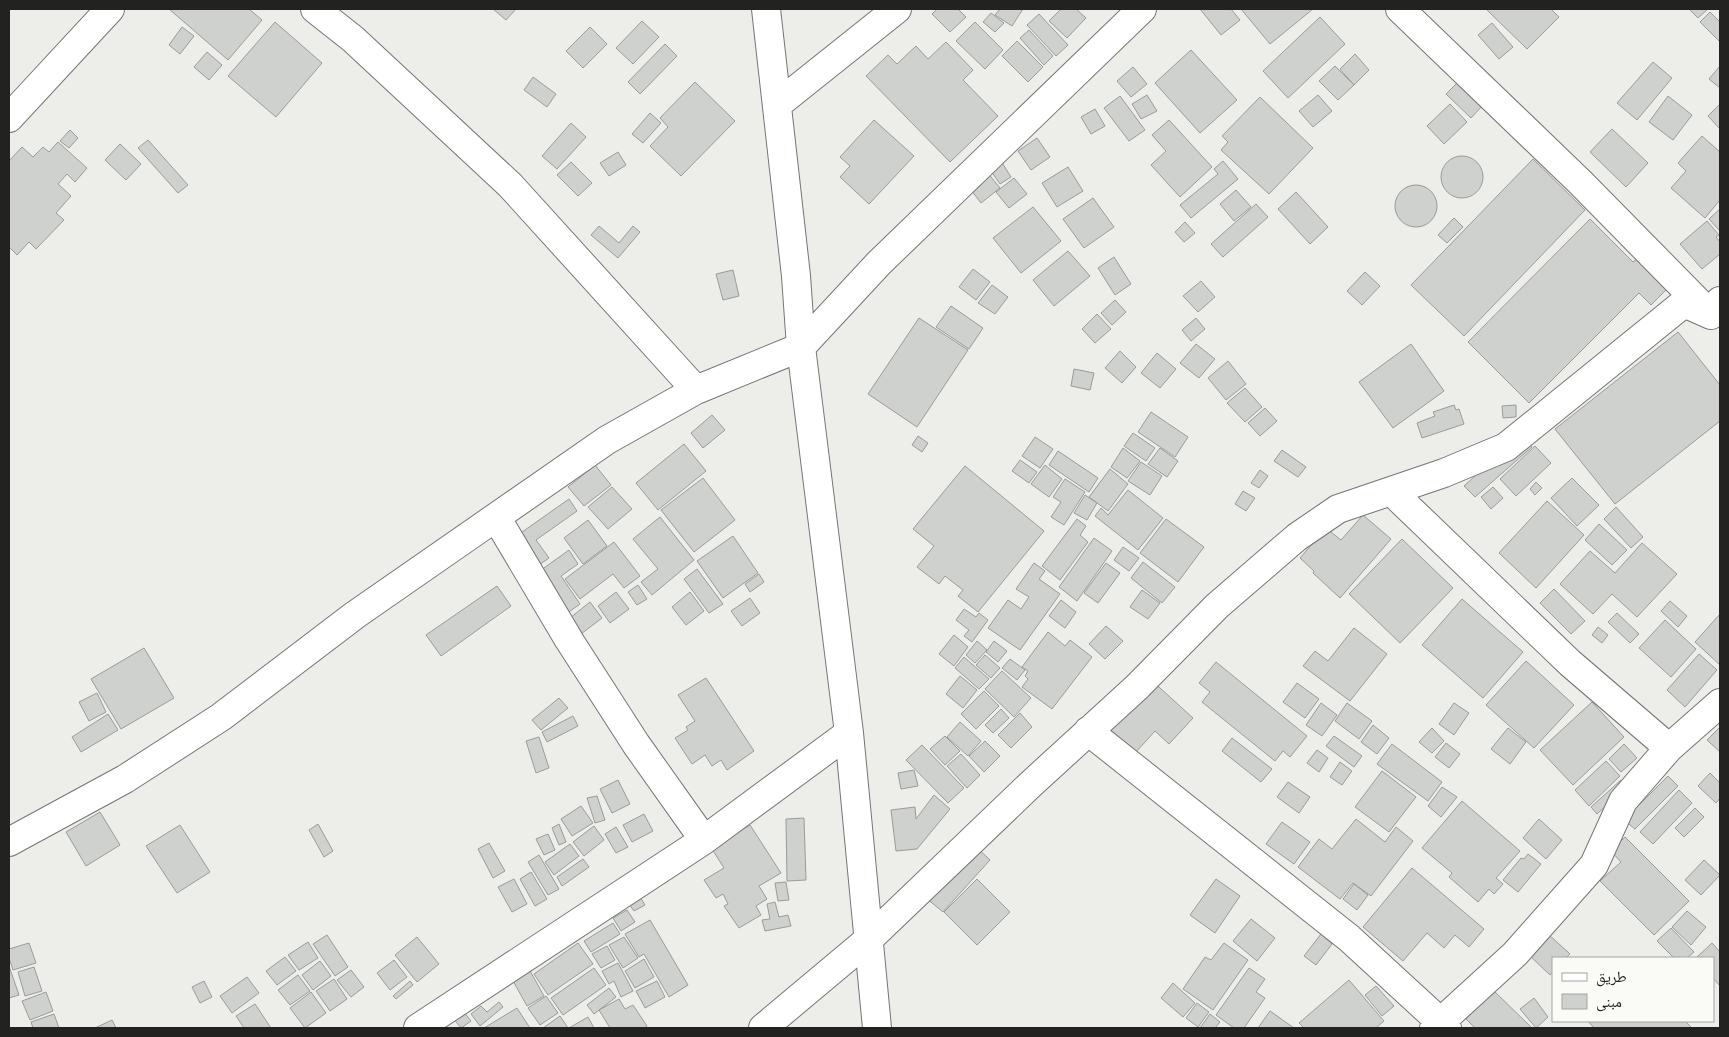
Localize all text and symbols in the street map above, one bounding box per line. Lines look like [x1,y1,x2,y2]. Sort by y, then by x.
legend [1552,957,1714,1022]
text: طريق [1596,967,1627,987]
text: مبنى [1596,992,1622,1012]

